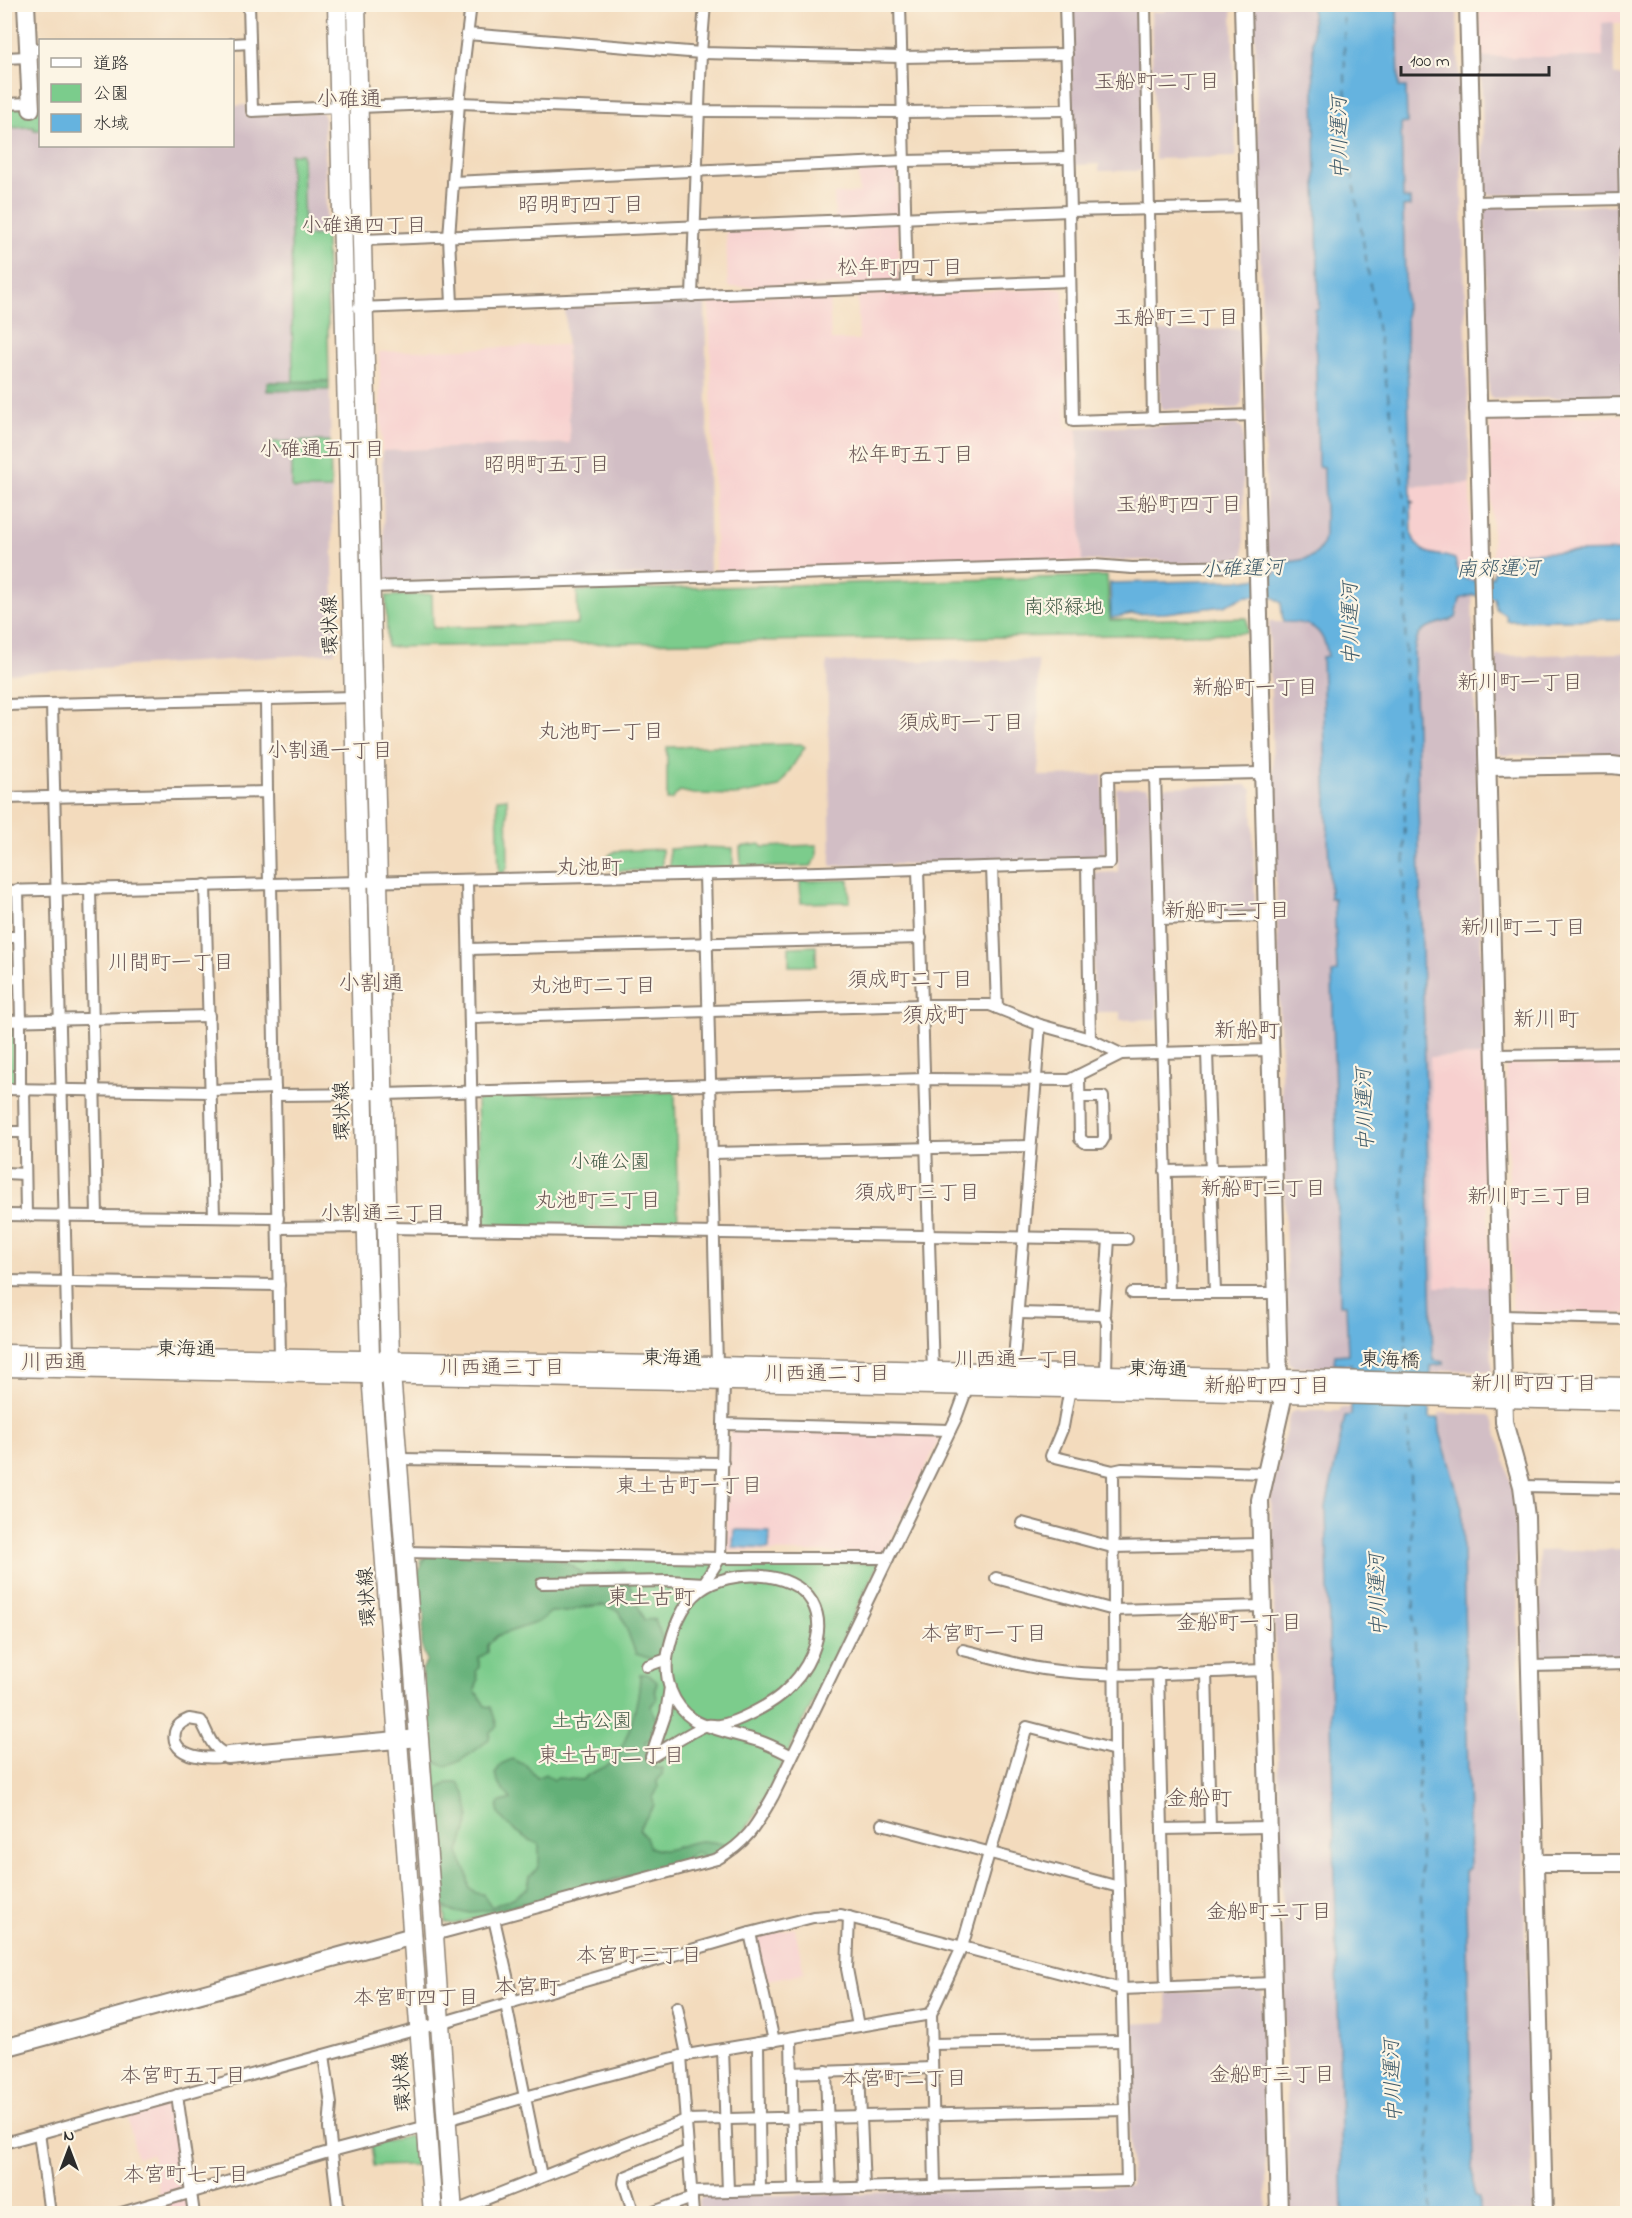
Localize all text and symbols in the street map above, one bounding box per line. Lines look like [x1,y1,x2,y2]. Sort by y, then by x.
legend [39,39,234,147]
scale bar [1401,39,1550,77]
text: 100 m [1410,49,1450,75]
text: 道路 [93,52,129,78]
district label: 玉船町二丁目 [1094,68,1220,98]
text: 公園 [93,82,129,108]
district label: 小碓通 [316,85,382,117]
water label: 中川運河 [1325,93,1357,180]
text: 水域 [93,112,129,138]
district label: 昭明町四丁目 [518,191,644,221]
district label: 小碓通四丁目 [301,212,427,242]
district label: 松年町四丁目 [837,254,963,284]
district label: 玉船町三丁目 [1113,304,1239,334]
district label: 小碓通五丁目 [259,436,385,466]
district label: 松年町五丁目 [848,441,974,471]
district label: 昭明町五丁目 [484,451,610,481]
district label: 玉船町四丁目 [1116,491,1242,521]
water label: 小碓運河 [1200,553,1288,586]
water label: 南郊運河 [1456,554,1543,586]
water label: 中川運河 [1336,579,1368,666]
street label: 環状線 [316,594,347,655]
park label: 南郊緑地 [1024,594,1104,623]
district label: 新川町一丁目 [1457,669,1583,699]
district label: 新船町一丁目 [1192,674,1318,704]
district label: 須成町一丁目 [898,709,1024,739]
district label: 丸池町一丁目 [538,718,664,748]
district label: 小割通一丁目 [267,737,393,767]
district label: 丸池町 [556,853,622,885]
district label: 新船町二丁目 [1164,897,1290,927]
district label: 新川町二丁目 [1460,914,1586,944]
district label: 川間町一丁目 [108,949,234,979]
district label: 須成町二丁目 [847,966,973,996]
district label: 小割通 [338,969,404,1001]
district label: 丸池町二丁目 [530,972,656,1002]
district label: 須成町 [902,1001,968,1033]
district label: 新川町 [1513,1005,1579,1037]
district label: 新船町 [1214,1016,1280,1048]
water label: 中川運河 [1349,1064,1382,1152]
street label: 環状線 [328,1081,359,1141]
park label: 小碓公園 [570,1149,650,1178]
district label: 新船町三丁目 [1200,1175,1326,1205]
district label: 須成町三丁目 [854,1179,980,1209]
district label: 新川町三丁目 [1467,1183,1593,1213]
district label: 丸池町三丁目 [535,1187,661,1217]
district label: 小割通三丁目 [320,1200,446,1230]
street label: 東海通 [156,1335,216,1366]
street label: 東海通 [642,1344,702,1375]
district label: 川西通一丁目 [954,1346,1080,1376]
street label: 東海橋 [1359,1346,1420,1377]
district label: 川西通 [21,1348,87,1380]
district label: 川西通三丁目 [439,1354,565,1384]
street label: 東海通 [1127,1355,1188,1386]
district label: 川西通二丁目 [764,1360,890,1390]
district label: 新川町四丁目 [1471,1370,1597,1400]
district label: 新船町四丁目 [1204,1372,1330,1402]
district label: 東土古町一丁目 [616,1472,763,1502]
water label: 中川運河 [1362,1549,1395,1637]
street label: 環状線 [352,1566,385,1628]
district label: 東土古町 [607,1583,695,1615]
district label: 金船町一丁目 [1176,1609,1302,1639]
district label: 本宮町一丁目 [921,1620,1047,1650]
park label: 土古公園 [552,1708,632,1737]
district label: 東土古町二丁目 [538,1742,685,1772]
district label: 金船町 [1166,1784,1232,1816]
district label: 金船町二丁目 [1206,1898,1332,1928]
district label: 本宮町三丁目 [576,1942,702,1972]
district label: 本宮町 [494,1973,560,2005]
district label: 本宮町四丁目 [353,1984,479,2014]
water label: 中川運河 [1377,2035,1410,2123]
street label: 環状線 [387,2051,420,2113]
district label: 金船町三丁目 [1209,2061,1335,2091]
district label: 本宮町五丁目 [120,2062,246,2092]
district label: 本宮町二丁目 [841,2065,967,2095]
north arrow [39,2119,99,2179]
text: N [64,2124,75,2148]
district label: 本宮町七丁目 [123,2161,249,2191]

